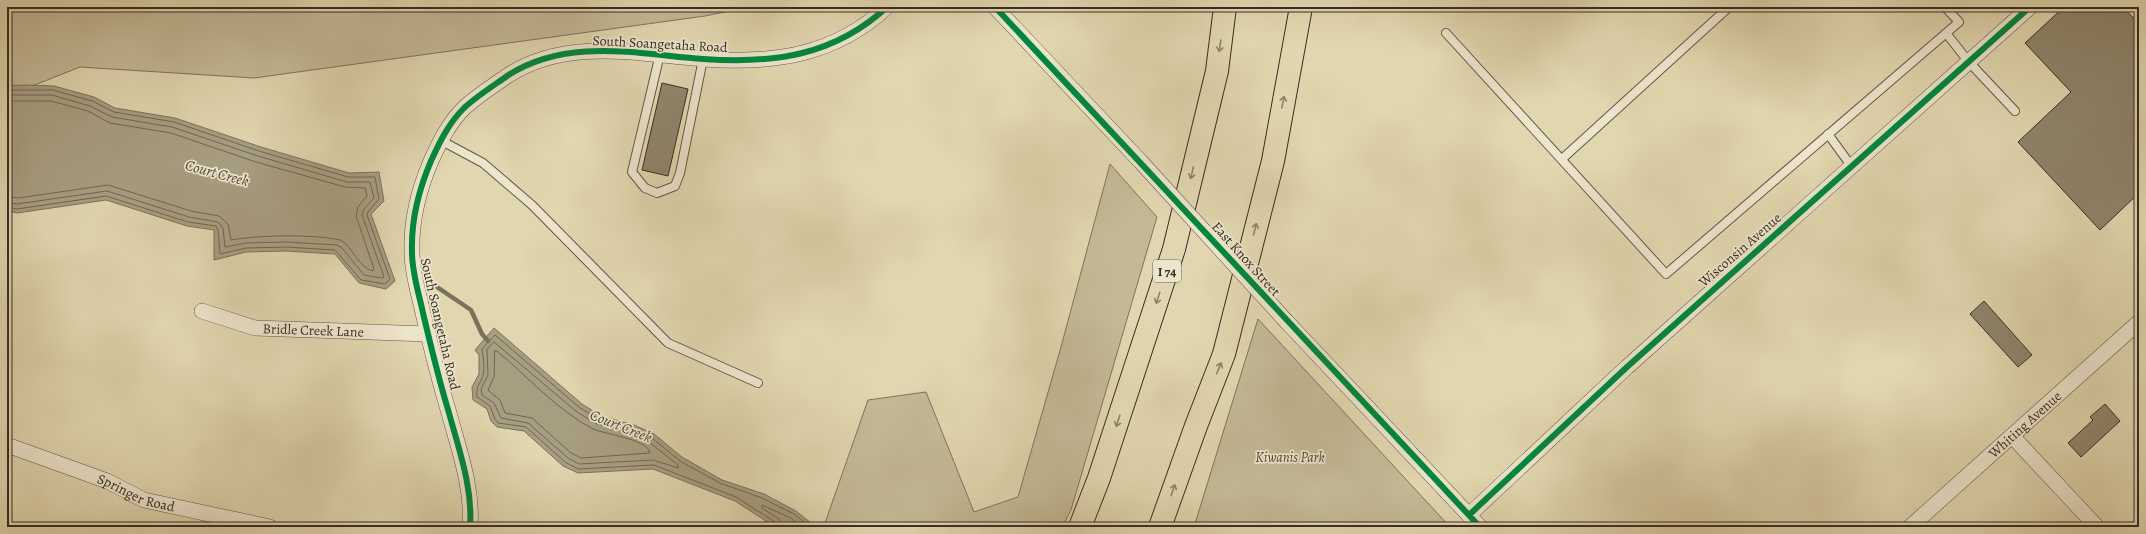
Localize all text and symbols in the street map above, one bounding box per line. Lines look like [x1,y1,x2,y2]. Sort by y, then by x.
street label: South Soangetaha Road [592,31,728,57]
one-way arrow [1216,39,1224,52]
one-way arrow [1280,96,1288,109]
water label: Court Creek [183,155,251,191]
one-way arrow [1188,166,1196,179]
street label: Wisconsin Avenue [1694,209,1786,292]
street label: East Knox Street [1207,218,1285,301]
one-way arrow [1252,223,1260,236]
street label: South Soangetaha Road [416,256,465,392]
road number: I 74 [1153,260,1181,282]
one-way arrow [1154,291,1161,304]
street label: Bridle Creek Lane [262,319,364,341]
one-way arrow [1215,363,1223,375]
street label: Whiting Avenue [1983,386,2065,463]
water label: Court Creek [587,404,655,448]
one-way arrow [1114,415,1121,428]
park label: Kiwanis Park [1255,448,1325,467]
street label: Springer Road [95,469,177,516]
one-way arrow [1170,485,1178,497]

